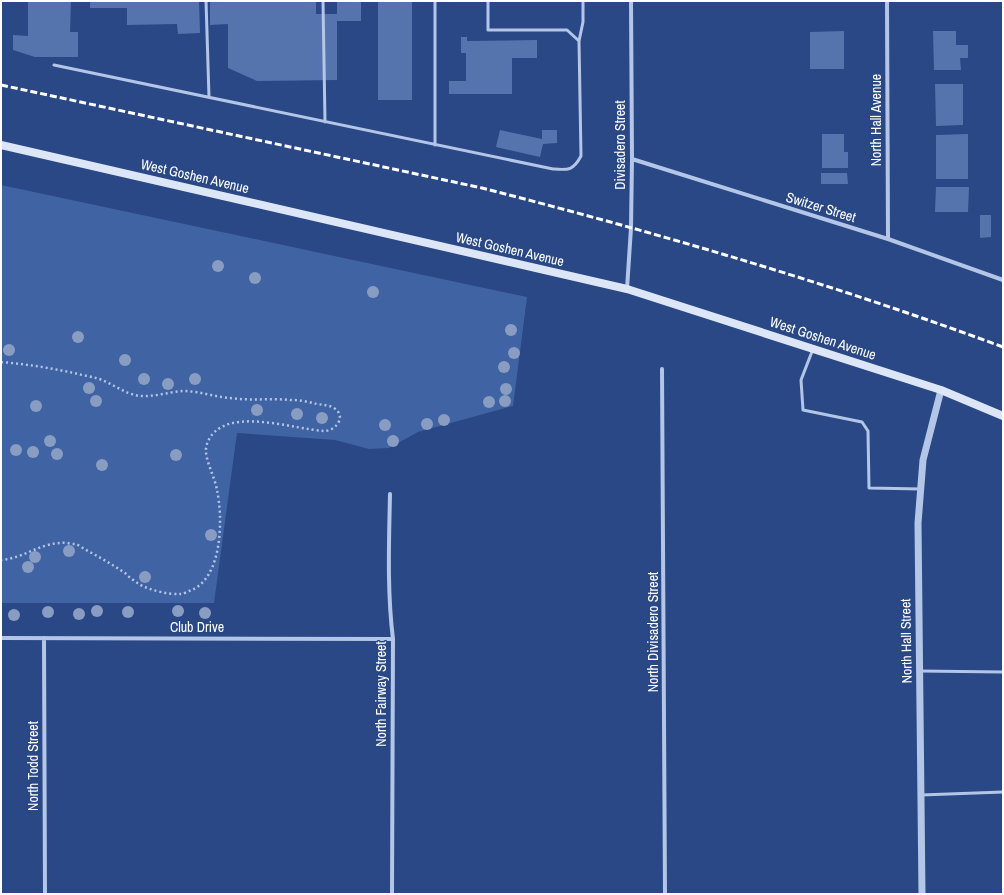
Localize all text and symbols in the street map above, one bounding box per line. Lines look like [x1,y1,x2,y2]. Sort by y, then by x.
street label: North Hall Avenue [867,74,885,166]
street label: Divisadero Street [611,100,629,190]
street label: West Goshen Avenue [139,155,251,197]
street label: Switzer Street [784,188,858,226]
street label: West Goshen Avenue [454,228,566,270]
street label: West Goshen Avenue [768,312,878,364]
street label: North Divisadero Street [644,572,662,692]
street label: North Hall Street [896,598,916,684]
street label: Club Drive [170,618,224,636]
street label: North Fairway Street [372,641,390,747]
street label: North Todd Street [24,721,42,811]

